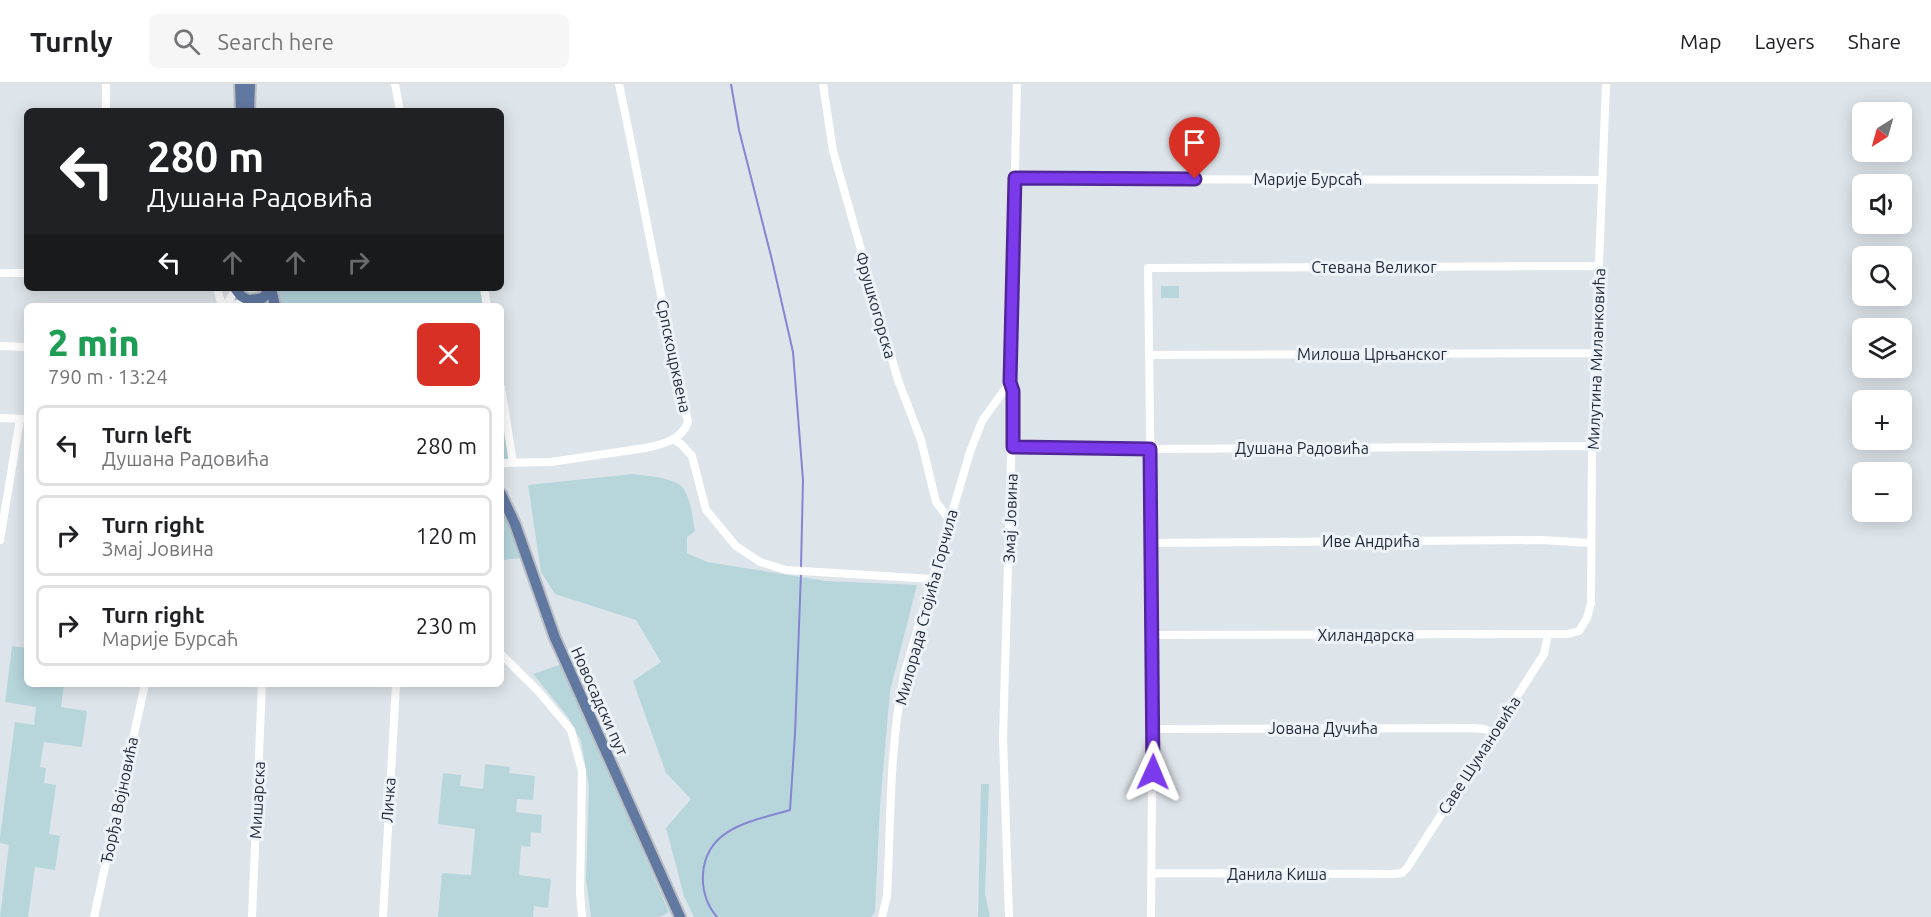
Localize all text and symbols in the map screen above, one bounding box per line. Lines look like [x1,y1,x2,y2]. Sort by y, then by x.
search box [149,14,569,68]
icon: search [170,25,203,58]
text: Turnly [30,26,113,57]
text: Search here [218,29,334,54]
text: Map [1680,29,1721,53]
text: Layers [1754,29,1815,53]
text: Share [1848,29,1901,53]
north arrow [1852,102,1912,162]
map controls [1852,102,1912,522]
pin [1169,117,1220,179]
icon: arrive [1178,126,1211,159]
icon: left [48,132,126,210]
text: 280 m [147,133,264,180]
street label: Марије Бурсаћ [1253,170,1363,188]
button: sound [1852,174,1912,234]
text: Душана Радовића [147,182,373,212]
icon: left [153,246,186,279]
icon: ahead [216,246,249,279]
icon: ahead [279,246,312,279]
icon: right [342,246,375,279]
button: search [1852,246,1912,306]
street label: Фрушкогорска [852,250,900,360]
street label: Стевана Великог [1311,258,1437,276]
street label: Милутина Миланковића [1584,268,1608,450]
street label: Српскоцрквена [653,298,695,414]
button: layers [1852,318,1912,378]
text: 2 min [48,322,140,363]
button: close [417,323,480,386]
street label: Милоша Црњанског [1297,345,1448,363]
text: 790 m · 13:24 [48,365,168,388]
button: + [1852,390,1912,450]
text: Turn left [102,422,192,447]
icon: left [51,429,84,462]
text: 280 m [416,433,477,458]
street label: Душана Радовића [1235,439,1369,457]
text: Душана Радовића [102,447,269,470]
button: − [1852,462,1912,522]
street label: Змај Јовина [999,473,1021,563]
street label: Милорада Стојића Горчила [891,507,961,707]
text: Turn right [102,512,204,537]
icon: right [51,519,84,552]
text: 120 m [416,523,477,548]
street label: Иве Андрића [1322,532,1420,550]
text: Змај Јовина [102,537,214,560]
text: Turn right [102,602,204,627]
icon: right [51,609,84,642]
text: 230 m [416,613,477,638]
street label: Хиландарска [1317,626,1415,644]
text: Марије Бурсаћ [102,627,238,650]
street label: Новосадски пут [568,644,632,758]
street label: Саве Шумановића [1434,693,1524,817]
street label: Јована Дучића [1268,719,1378,737]
street label: Ђорђа Војновића [97,735,141,865]
position arrow [1121,740,1185,804]
street label: Мишарска [246,761,268,839]
street label: Личка [377,777,399,823]
street label: Данила Киша [1227,865,1327,883]

